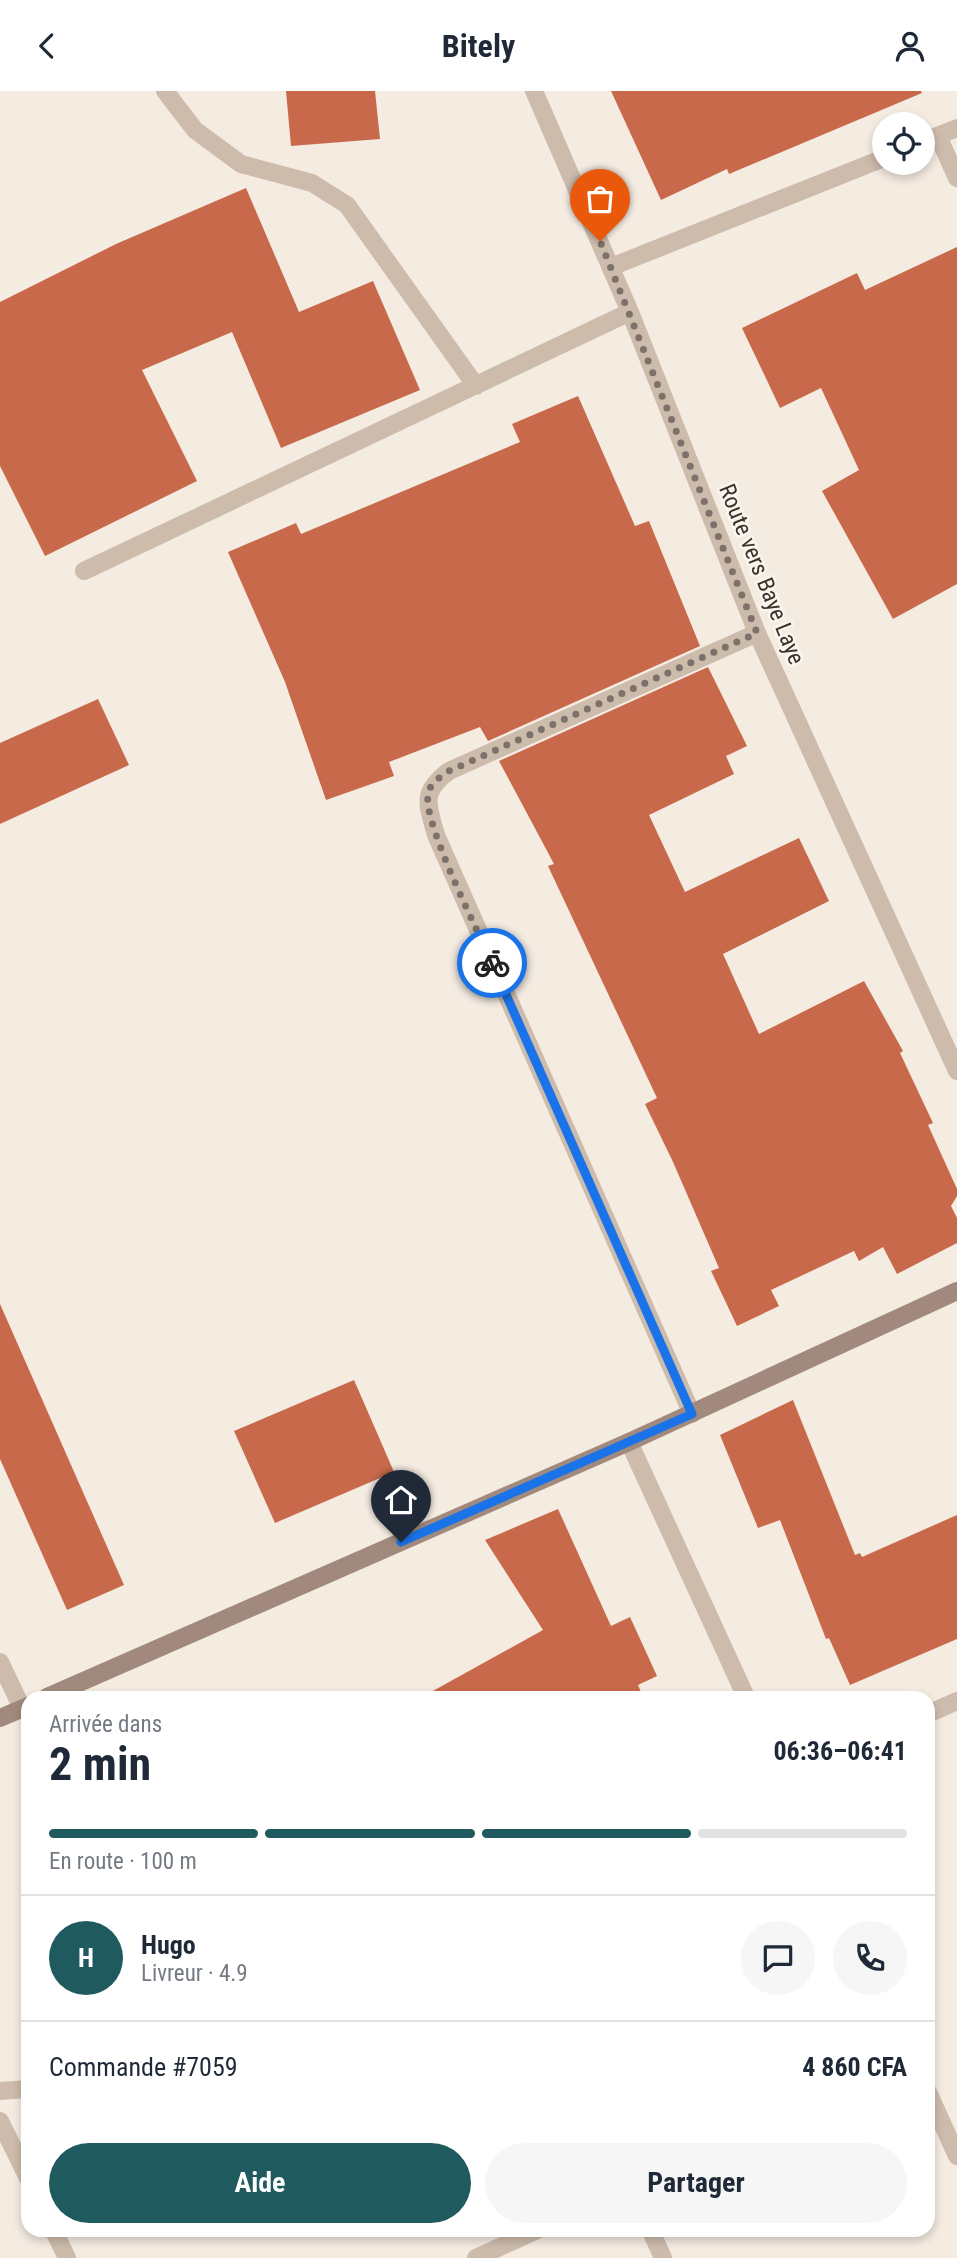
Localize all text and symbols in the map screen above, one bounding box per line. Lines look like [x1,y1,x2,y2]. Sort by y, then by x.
icon: back [28,27,66,65]
text: Bitely [442,27,515,65]
icon: person [891,27,929,65]
map controls [872,112,935,175]
button: locate [872,112,935,175]
pin [570,169,630,241]
icon: bag [581,180,619,218]
street label: Route vers Baye Laye [713,480,810,668]
courier [457,928,527,998]
icon: bike [473,944,511,982]
pin [371,1470,431,1542]
icon: home [382,1481,420,1519]
text: Arrivée dans [49,1711,162,1738]
text: 06:36–06:41 [773,1736,907,1766]
text: 2 min [49,1737,151,1791]
text: En route · 100 m [49,1848,197,1875]
button: chat [741,1921,815,1995]
button: phone [833,1921,907,1995]
text: Hugo [141,1930,196,1960]
text: H [78,1943,94,1973]
text: Livreur · 4.9 [141,1960,248,1987]
text: Commande #7059 [49,2052,238,2082]
text: 4 860 CFA [802,2052,907,2082]
button: Aide [49,2143,471,2223]
button: Partager [485,2143,907,2223]

